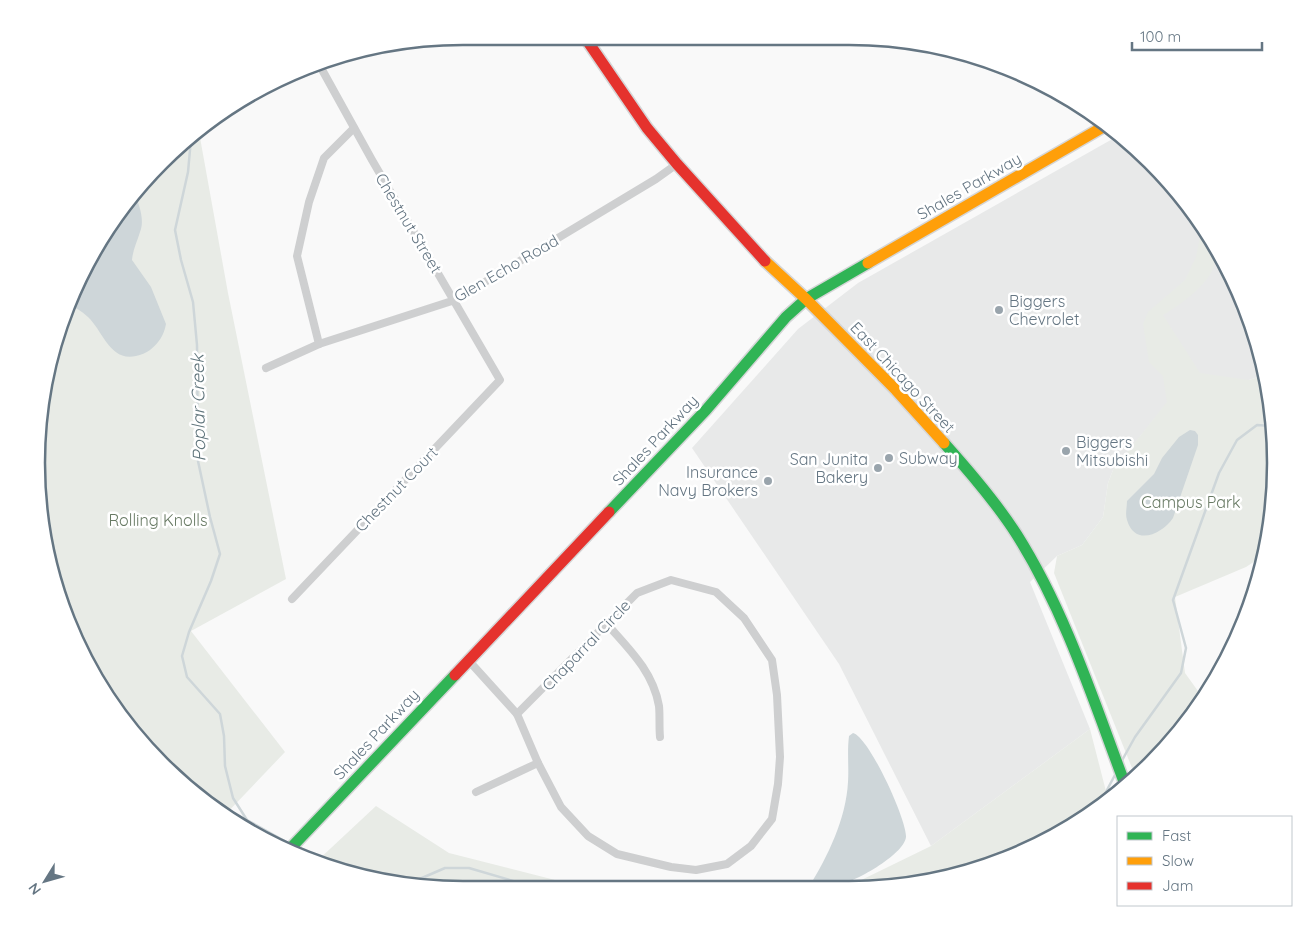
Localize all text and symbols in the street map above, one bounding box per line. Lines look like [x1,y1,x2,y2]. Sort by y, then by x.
scale bar [1132,20,1262,52]
text: 100 m [1140,27,1181,46]
street label: Shales Parkway [913,148,1025,224]
street label: Chestnut Street [371,169,447,277]
street label: Glen Echo Road [450,230,562,306]
place label: Biggers Chevrolet [1009,291,1079,329]
marker: Biggers Chevrolet [993,304,1005,316]
street label: East Chicago Street [846,317,960,437]
water label: Poplar Creek [186,353,210,462]
street label: Shales Parkway [608,390,702,490]
place label: Biggers Mitsubishi [1076,432,1148,470]
street label: Chestnut Court [350,442,442,536]
marker: Biggers Mitsubishi [1060,445,1072,457]
place label: Subway [899,448,958,468]
place label: San Junita Bakery [790,449,868,487]
marker: Subway [883,452,895,464]
place label: Insurance Navy Brokers [658,462,758,500]
marker: San Junita Bakery [872,462,884,474]
marker: Insurance Navy Brokers [762,475,774,487]
park label: Campus Park [1141,492,1241,512]
park label: Rolling Knolls [108,510,208,530]
street label: Chaparral Circle [537,595,635,695]
street label: Shales Parkway [329,684,423,784]
legend [1117,816,1292,906]
text: Fast [1162,826,1191,845]
text: Slow [1162,851,1194,870]
north arrow [20,856,70,906]
text: Jam [1162,876,1193,895]
text: N [24,879,45,898]

